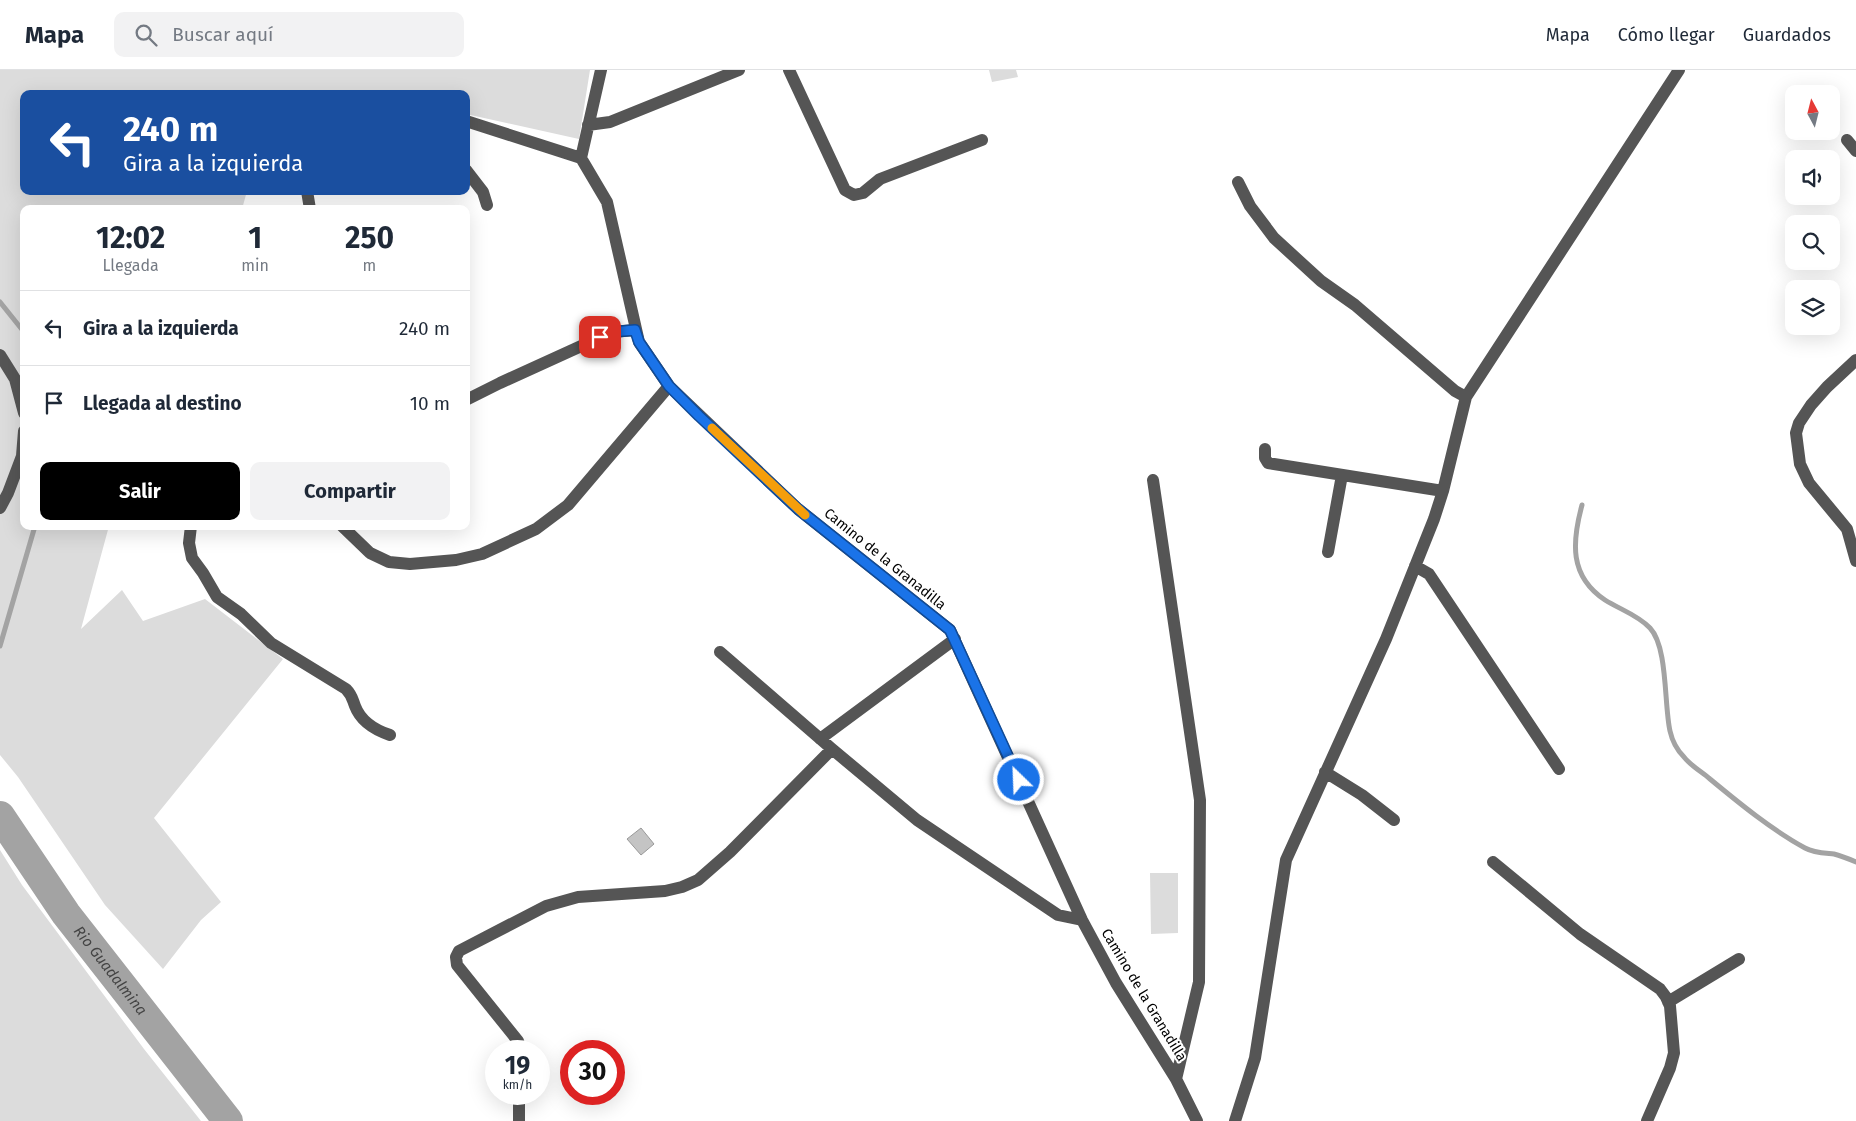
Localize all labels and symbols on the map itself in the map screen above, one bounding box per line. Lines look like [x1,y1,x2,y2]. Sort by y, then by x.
north arrow [1785,85,1840,140]
pin [579,316,621,358]
street label: Camino de la Granadilla [821,505,949,613]
position arrow [992,753,1044,805]
water label: Rio Guadalmina [70,922,151,1019]
street label: Camino de la Granadilla [1098,926,1190,1064]
speed limit sign: 30 [560,1040,625,1105]

